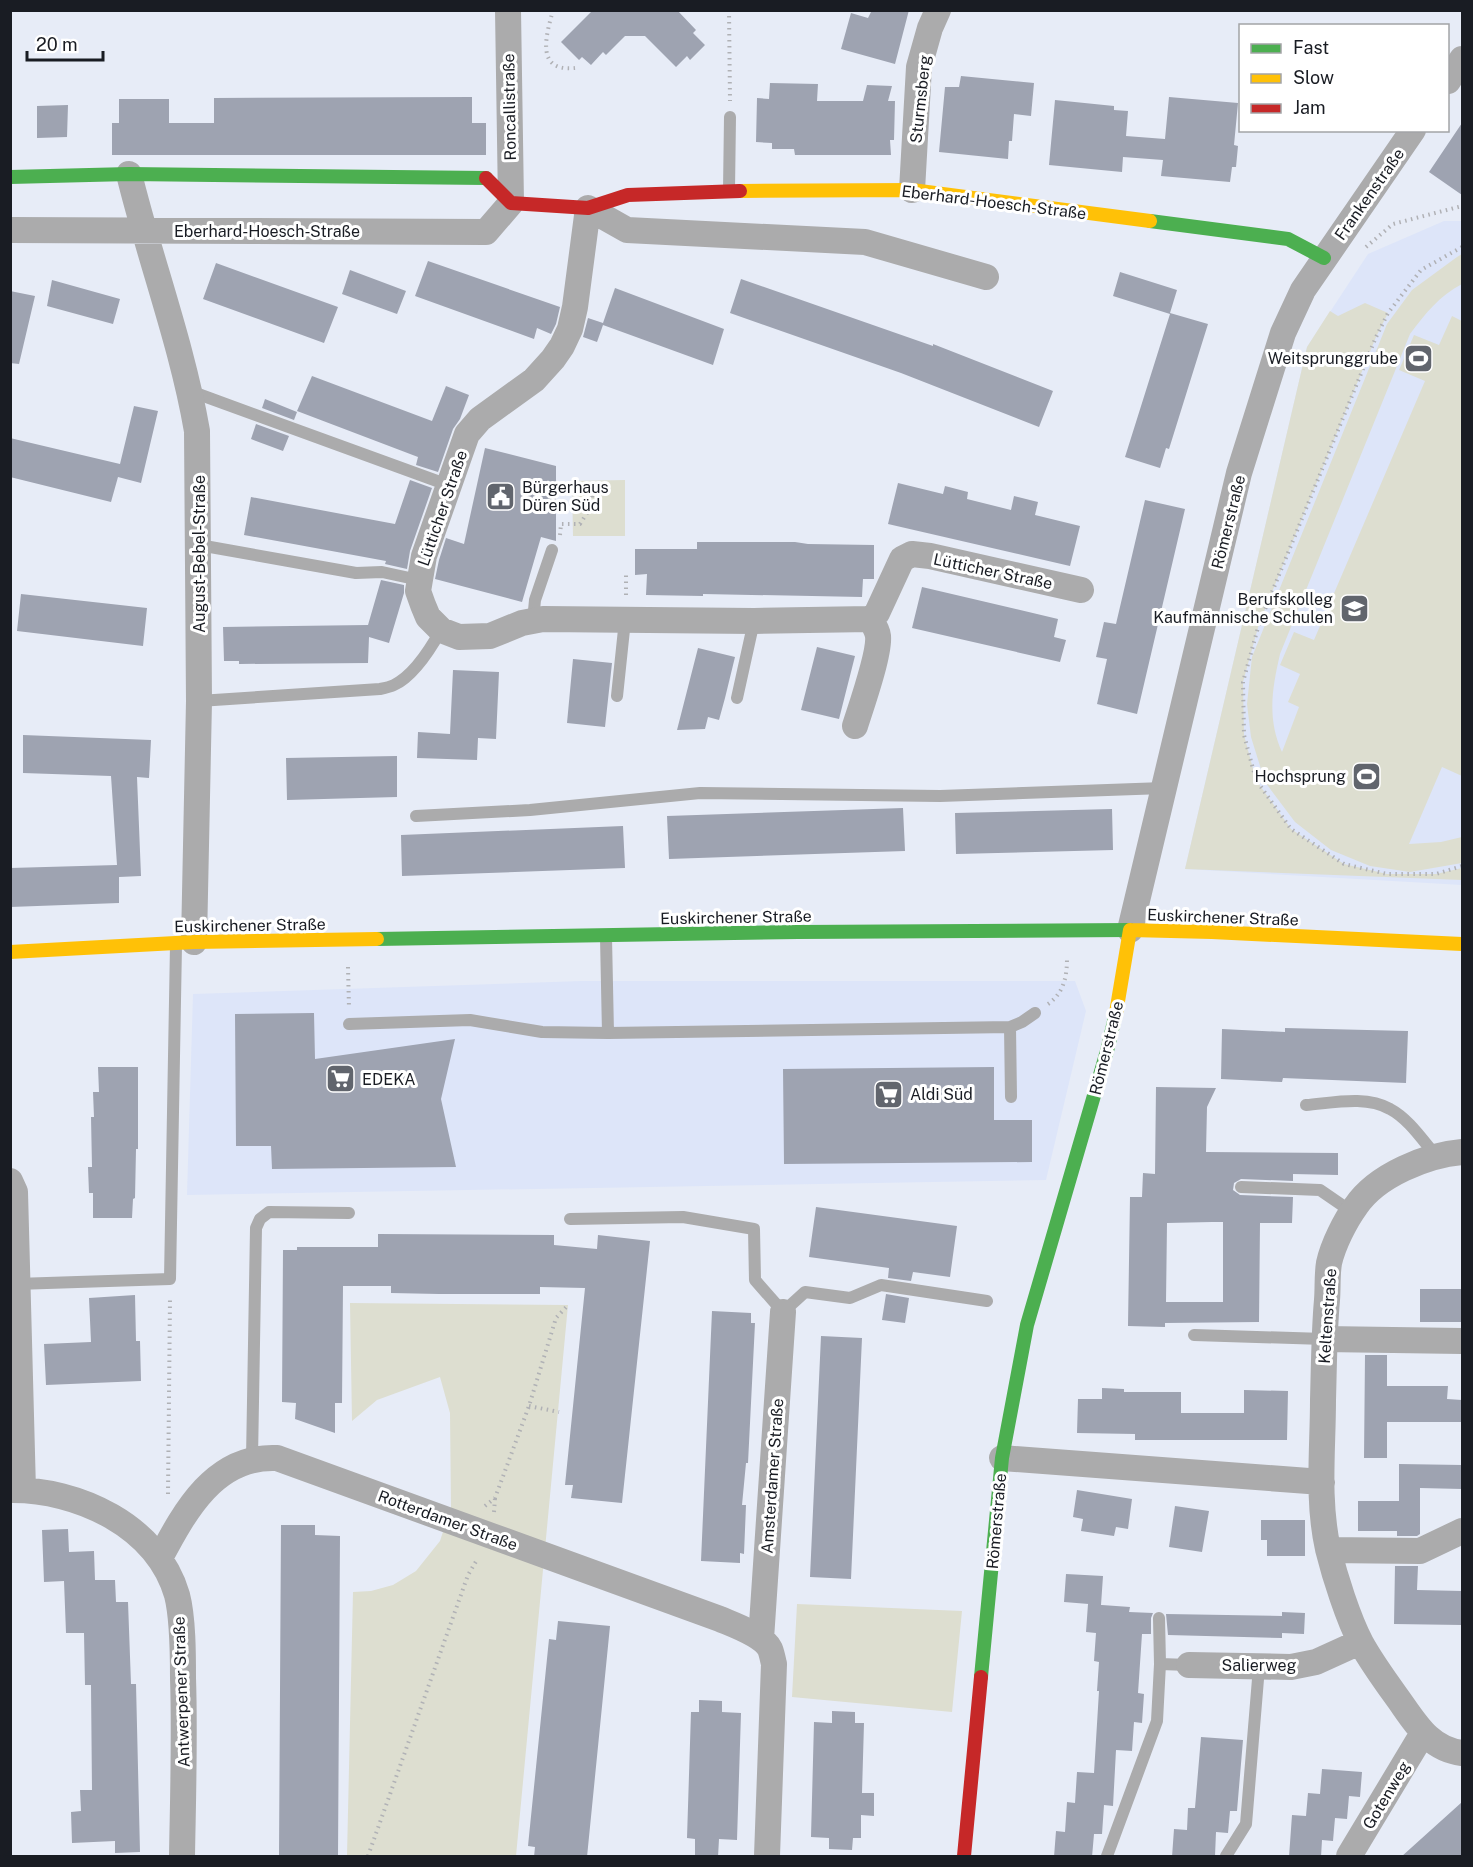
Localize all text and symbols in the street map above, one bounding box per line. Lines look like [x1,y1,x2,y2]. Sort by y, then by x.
scale bar [27,24,104,62]
legend [1239,24,1449,132]
text: 20 m [36,34,78,55]
text: Fast [1293,37,1329,58]
street label: Roncallistraße [499,53,520,161]
street label: Sturmsberg [906,54,935,144]
text: Slow [1293,67,1334,88]
text: Jam [1293,97,1326,118]
street label: Frankenstraße [1331,145,1408,244]
street label: Eberhard-Hoesch-Straße [900,182,1087,223]
street label: Eberhard-Hoesch-Straße [174,222,360,241]
sports icon: Weitsprunggrube [1403,342,1435,374]
place label: Weitsprunggrube [1268,349,1398,368]
street label: Lütticher Straße [414,448,471,569]
street label: Römerstraße [1208,473,1249,571]
street label: August-Bebel-Straße [190,475,209,633]
place label: Bürgerhaus Düren Süd [522,478,609,515]
public building icon: Bürgerhaus Düren Süd [485,480,517,512]
street label: Lütticher Straße [932,550,1054,593]
place label: Berufskolleg Kaufmännische Schulen [1153,590,1333,627]
school or university icon: Berufskolleg Kaufmännische Schulen [1338,592,1370,624]
sports icon: Hochsprung [1351,760,1383,792]
place label: Hochsprung [1255,767,1346,786]
street label: Euskirchener Straße [1147,905,1299,930]
street label: Euskirchener Straße [660,907,812,928]
street label: Euskirchener Straße [174,915,326,936]
street label: Römerstraße [1086,999,1127,1097]
supermarket icon: EDEKA [325,1063,357,1095]
place label: EDEKA [362,1070,416,1089]
supermarket icon: Aldi Süd [873,1078,905,1110]
place label: Aldi Süd [910,1085,973,1104]
street label: Keltenstraße [1315,1268,1340,1364]
street label: Amsterdamer Straße [758,1398,787,1554]
street label: Römerstraße [983,1472,1010,1570]
street label: Rotterdamer Straße [375,1486,520,1555]
street label: Antwerpener Straße [169,1616,194,1768]
street label: Salierweg [1221,1656,1297,1675]
street label: Gotenweg [1359,1758,1414,1833]

